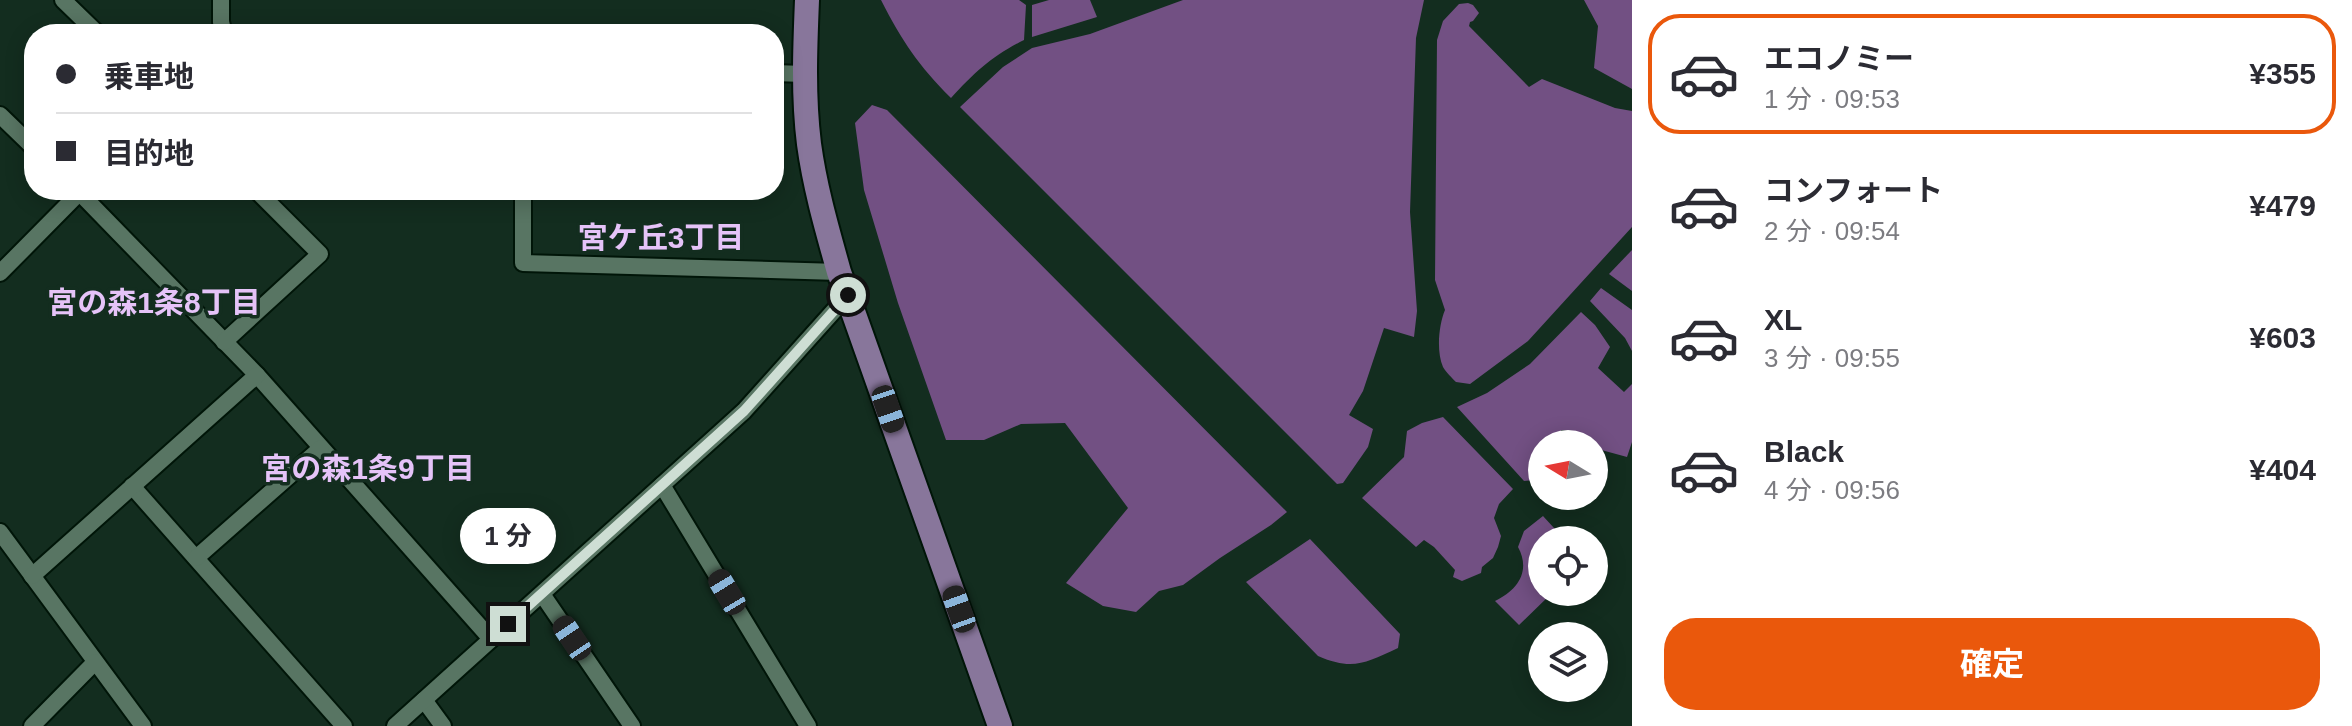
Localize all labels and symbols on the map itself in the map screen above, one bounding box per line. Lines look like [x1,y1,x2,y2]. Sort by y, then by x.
district label: 宮ケ丘3丁目 [578,221,744,254]
route start [830,277,866,313]
district label: 宮の森1条8丁目 [47,286,261,319]
car [869,382,907,436]
north arrow [1528,430,1608,510]
district label: 宮の森1条9丁目 [261,452,475,485]
callout: 1 分 [460,508,556,564]
car [704,565,750,619]
car [940,582,978,636]
route end [490,606,526,642]
car [549,611,595,665]

